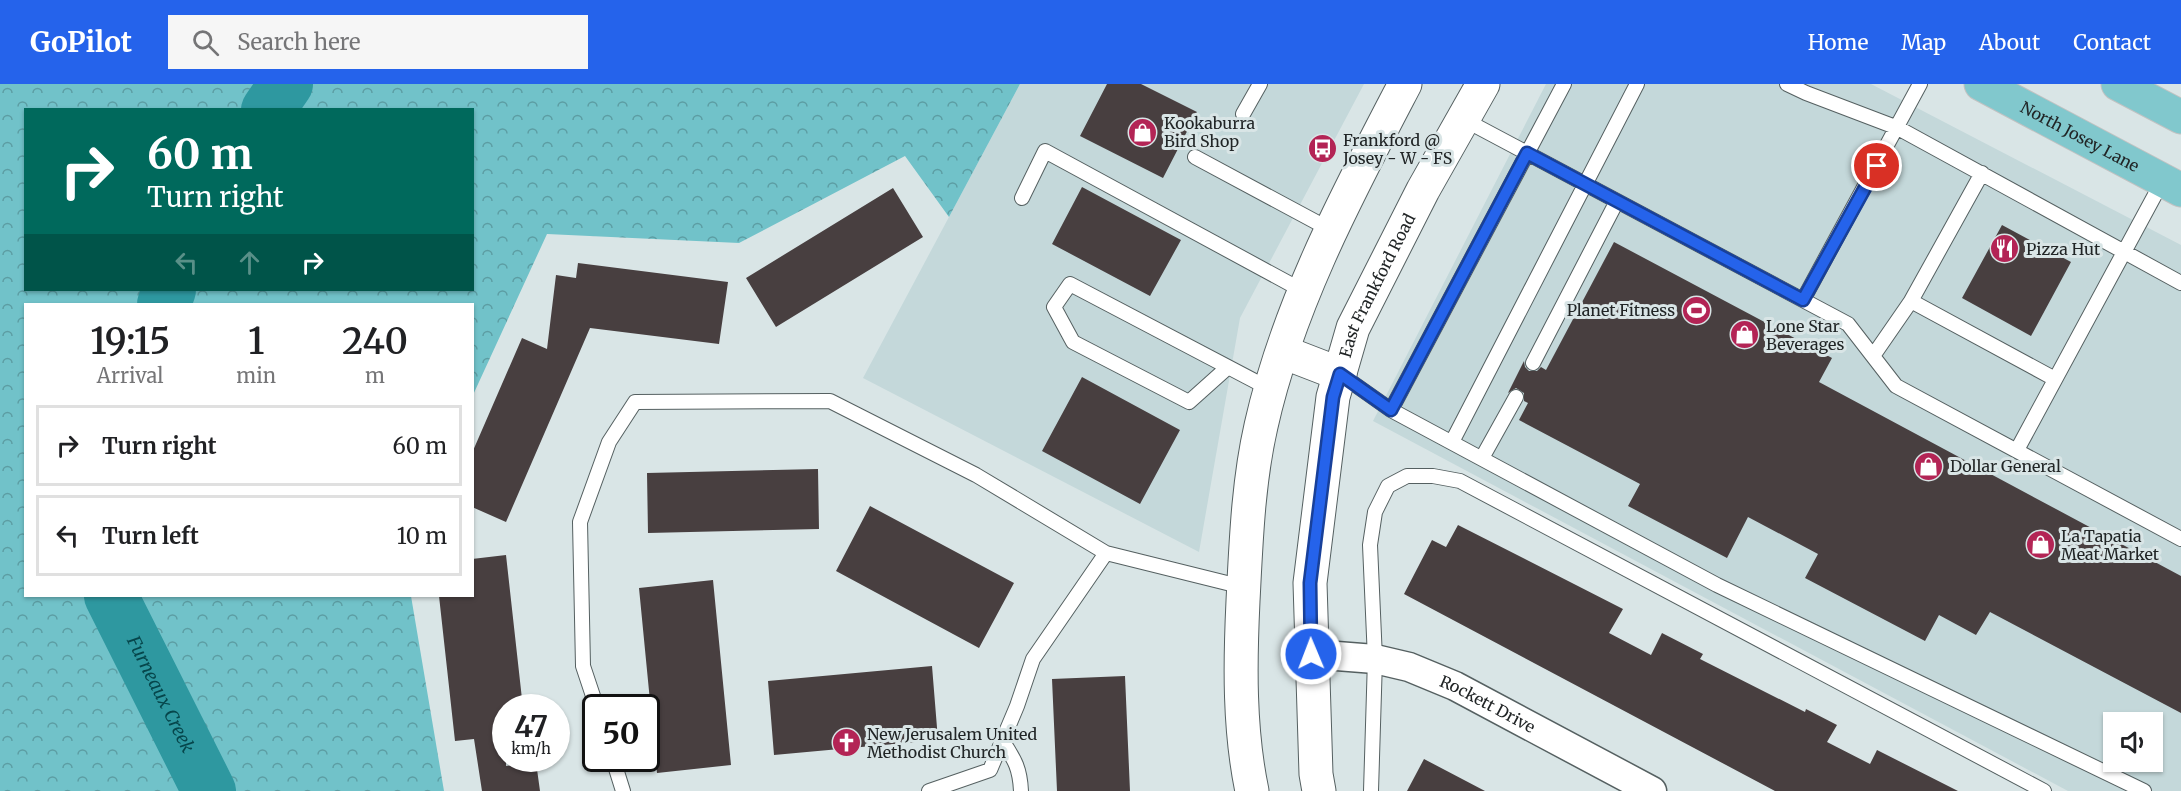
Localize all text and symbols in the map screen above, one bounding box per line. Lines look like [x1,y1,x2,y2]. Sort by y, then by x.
search box [168,15,588,69]
text: GoPilot [30,24,132,60]
icon: search [189,26,222,59]
text: Search here [237,28,361,56]
text: Home [1808,29,1868,56]
text: Map [1901,29,1946,56]
text: About [1979,29,2040,56]
text: Contact [2073,29,2151,56]
street label: North Josey Lane [2017,97,2143,176]
place label: Kookaburra Bird Shop [1164,113,1256,151]
shop icon: Kookaburra Bird Shop [1127,116,1159,148]
text: 60 m [147,128,253,180]
place label: Frankford @ Josey - W - FS [1342,130,1452,168]
icon: right [48,132,126,210]
bus stop icon: Frankford @ Josey - W - FS [1306,133,1338,165]
pin [1851,140,1902,191]
icon: arrive [1860,149,1893,182]
text: Turn right [147,180,284,214]
street label: East Frankford Road [1335,210,1420,360]
restaurant icon: Pizza Hut [1989,233,2021,265]
place label: Pizza Hut [2026,239,2101,259]
icon: left [170,246,203,279]
icon: ahead [233,246,266,279]
icon: right [296,246,329,279]
sports icon: Planet Fitness [1680,294,1712,326]
place label: Planet Fitness [1567,300,1675,320]
place label: Lone Star Beverages [1766,316,1845,354]
text: 19:15 [90,319,170,364]
text: 1 [248,319,264,364]
text: 240 [342,319,408,364]
shop icon: Lone Star Beverages [1729,319,1761,351]
text: Arrival [97,363,164,388]
text: min [236,363,276,388]
text: m [365,363,385,388]
icon: right [51,429,84,462]
text: Turn right [102,432,216,460]
text: 60 m [393,432,447,460]
shop icon: Dollar General [1913,450,1945,482]
place label: Dollar General [1950,456,2061,476]
icon: left [51,519,84,552]
text: Turn left [102,522,199,550]
text: 10 m [397,522,447,550]
place label: La Tapatia Meat Market [2061,526,2160,564]
shop icon: La Tapatia Meat Market [2024,529,2056,561]
position arrow [1279,622,1343,686]
water label: Furneaux Creek [121,631,200,756]
street label: Rockett Drive [1437,671,1539,737]
speed limit sign: 50 [582,694,660,772]
text: 47 [514,707,548,745]
map controls [2103,712,2163,772]
button: sound [2103,712,2163,772]
place label: New Jerusalem United Methodist Church [867,724,1037,762]
church icon: New Jerusalem United Methodist Church [830,727,862,759]
text: km/h [511,739,551,758]

